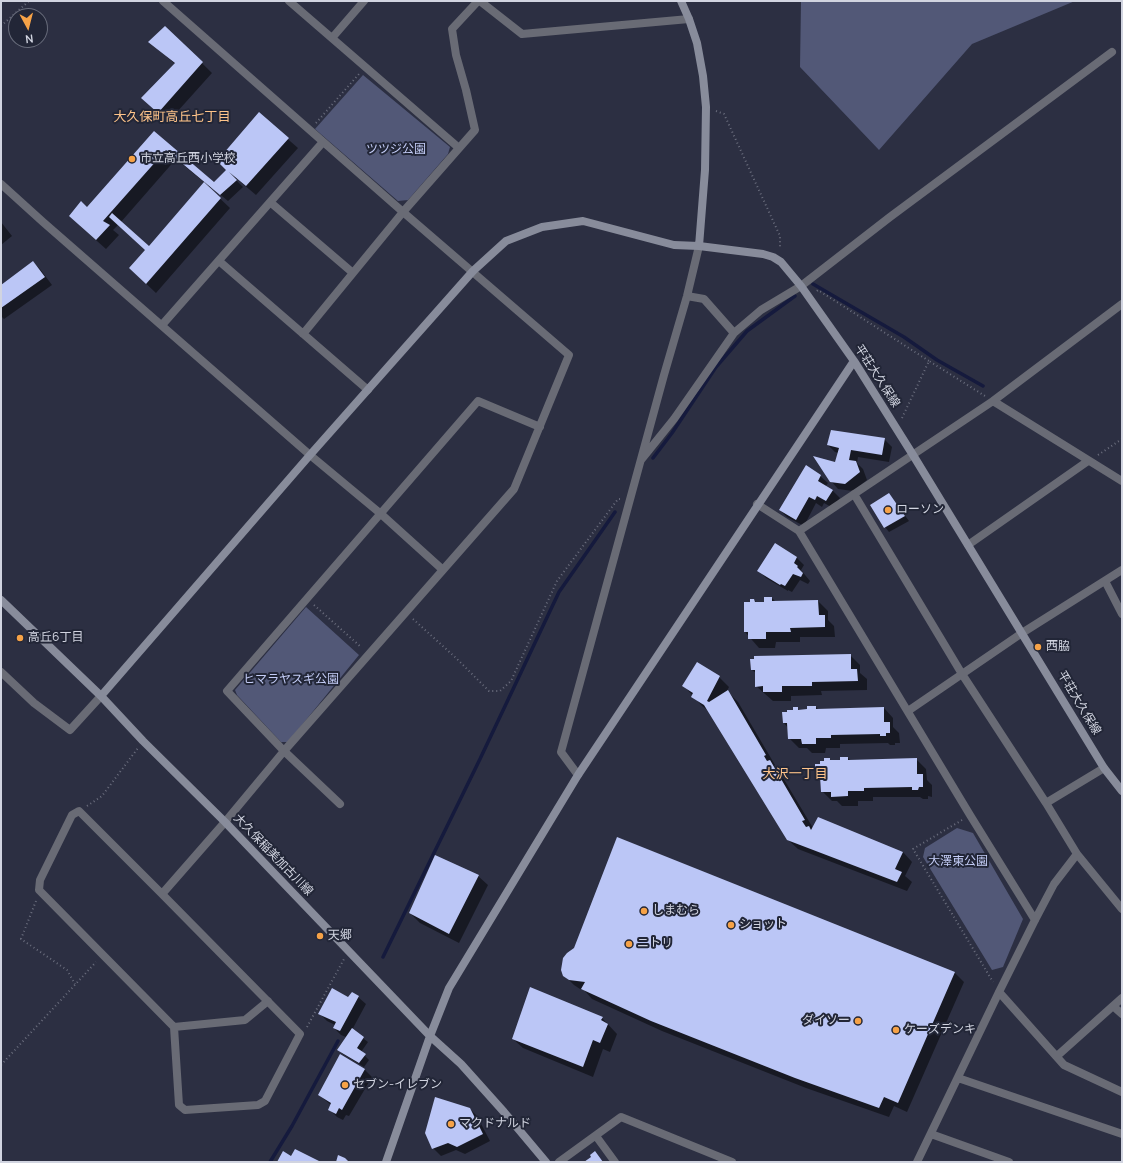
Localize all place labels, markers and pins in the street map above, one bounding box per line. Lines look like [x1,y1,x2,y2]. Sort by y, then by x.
place label: 市立高丘西小学校 [140,152,236,166]
marker: 市立高丘西小学校 [127,154,137,164]
place label: ローソン [896,503,944,517]
marker: ローソン [883,505,893,515]
place label: 高丘6丁目 [28,631,83,645]
marker: 高丘6丁目 [15,633,25,643]
place label: 西脇 [1046,640,1070,654]
marker: 西脇 [1033,642,1043,652]
place label: しまむら [652,904,700,918]
marker: しまむら [639,906,649,916]
place label: ショット [739,918,787,932]
marker: ショット [726,920,736,930]
place label: 天郷 [328,929,352,943]
marker: 天郷 [315,931,325,941]
place label: ニトリ [637,937,673,951]
marker: ニトリ [624,939,634,949]
place label: ダイソー [802,1014,850,1028]
marker: ダイソー [853,1016,863,1026]
place label: ケーズデンキ [904,1023,976,1037]
marker: ケーズデンキ [891,1025,901,1035]
place label: セブン-イレブン [353,1078,442,1092]
marker: セブン-イレブン [340,1080,350,1090]
place label: マクドナルド [459,1117,531,1131]
marker: マクドナルド [446,1119,456,1129]

